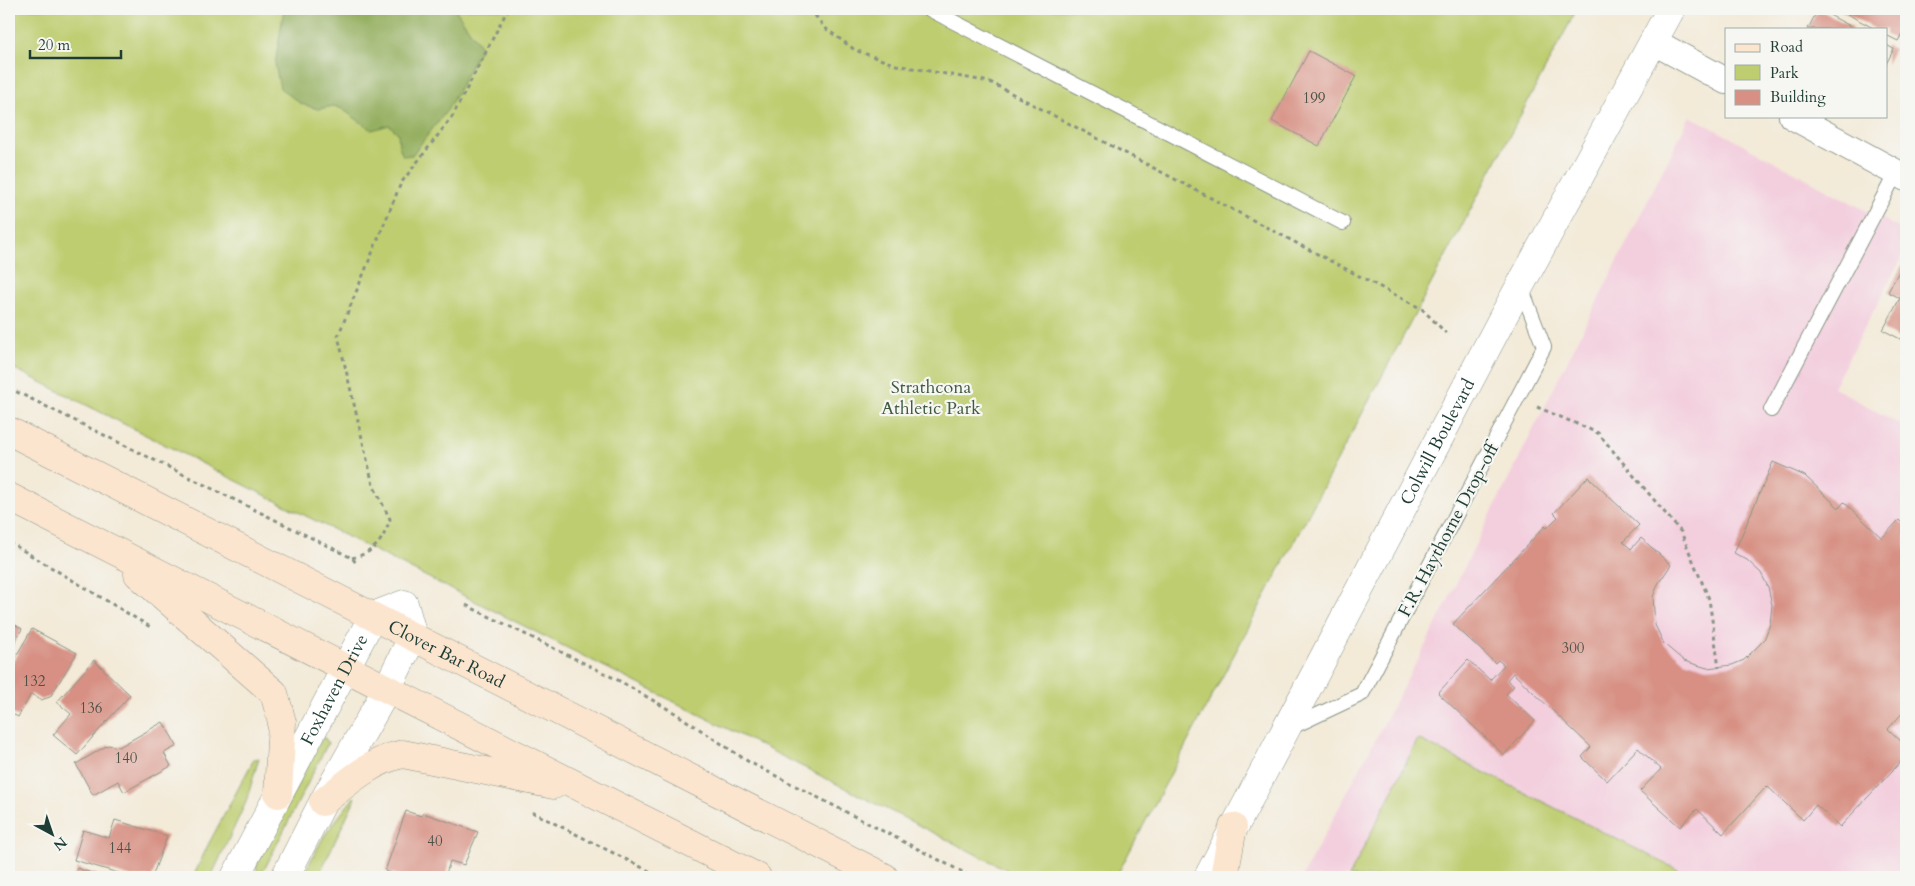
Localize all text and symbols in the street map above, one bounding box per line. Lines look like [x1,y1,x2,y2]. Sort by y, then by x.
scale bar [30,28,121,60]
legend [1725,28,1888,118]
text: 20 m [38,35,70,55]
text: Road [1770,37,1803,57]
text: Park [1770,63,1799,83]
text: Building [1770,87,1826,107]
house number: 199 [1302,88,1326,108]
street label: Colwill Boulevard [1394,374,1481,509]
park label: Strathcona Athletic Park [881,375,981,421]
street label: F.R. Haythorne Drop-off [1392,436,1506,621]
street label: Clover Bar Road [384,614,509,695]
street label: Foxhaven Drive [295,630,374,750]
house number: 300 [1561,638,1585,658]
house number: 132 [22,671,46,691]
house number: 136 [79,698,103,718]
house number: 140 [114,748,138,768]
north arrow [28,808,78,858]
house number: 40 [427,831,443,851]
text: N [49,832,71,855]
house number: 144 [108,838,132,858]

